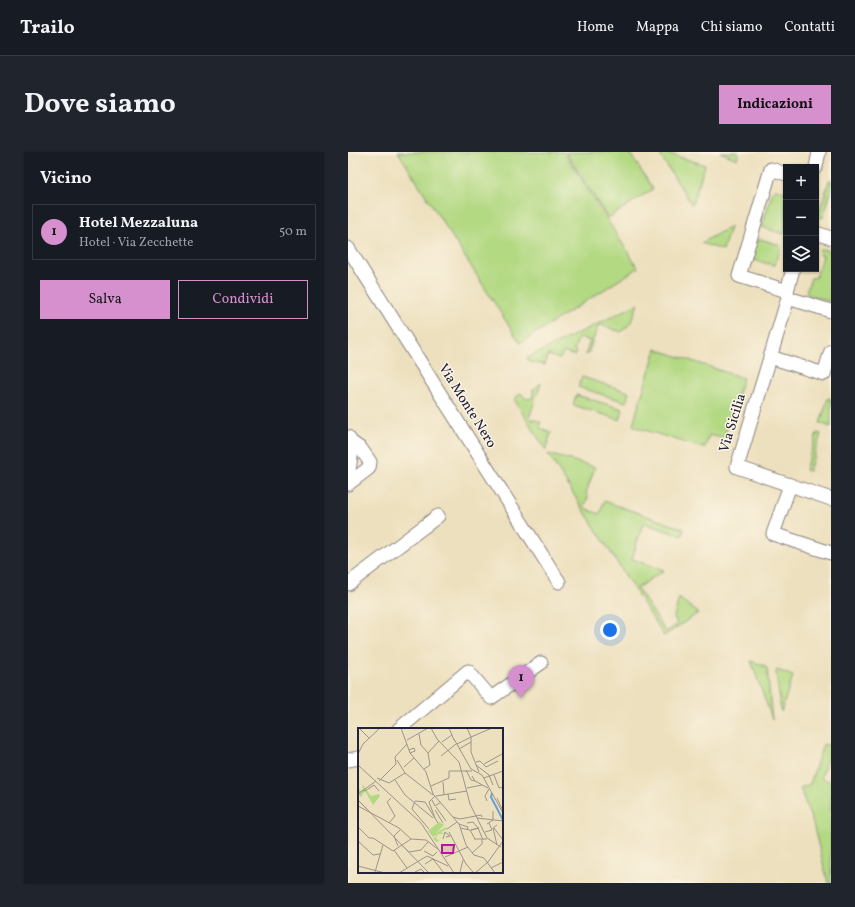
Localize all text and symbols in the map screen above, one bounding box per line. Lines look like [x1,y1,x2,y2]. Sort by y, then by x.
text: Trailo [20,15,75,41]
text: Home [577,18,614,37]
text: Mappa [636,18,679,37]
text: Chi siamo [701,18,762,37]
text: Contatti [784,18,835,37]
text: Dove siamo [24,85,176,124]
button: Indicazioni [719,85,831,124]
map controls [783,164,819,272]
button: + [783,164,819,200]
text: Vicino [40,167,91,190]
button: − [783,200,819,236]
text: Hotel Mezzaluna [79,213,198,234]
text: 1 [51,223,57,241]
text: 50 m [279,223,307,241]
text: Hotel · Via Zecchette [79,234,193,252]
button: layers [783,236,819,272]
button: Salva [40,280,170,319]
button: Condividi [178,280,308,319]
street label: Via Monte Nero [434,360,500,452]
street label: Via Sicilia [715,391,751,455]
your location [600,620,620,640]
pin: 1 [508,665,534,698]
inset map [358,728,503,873]

